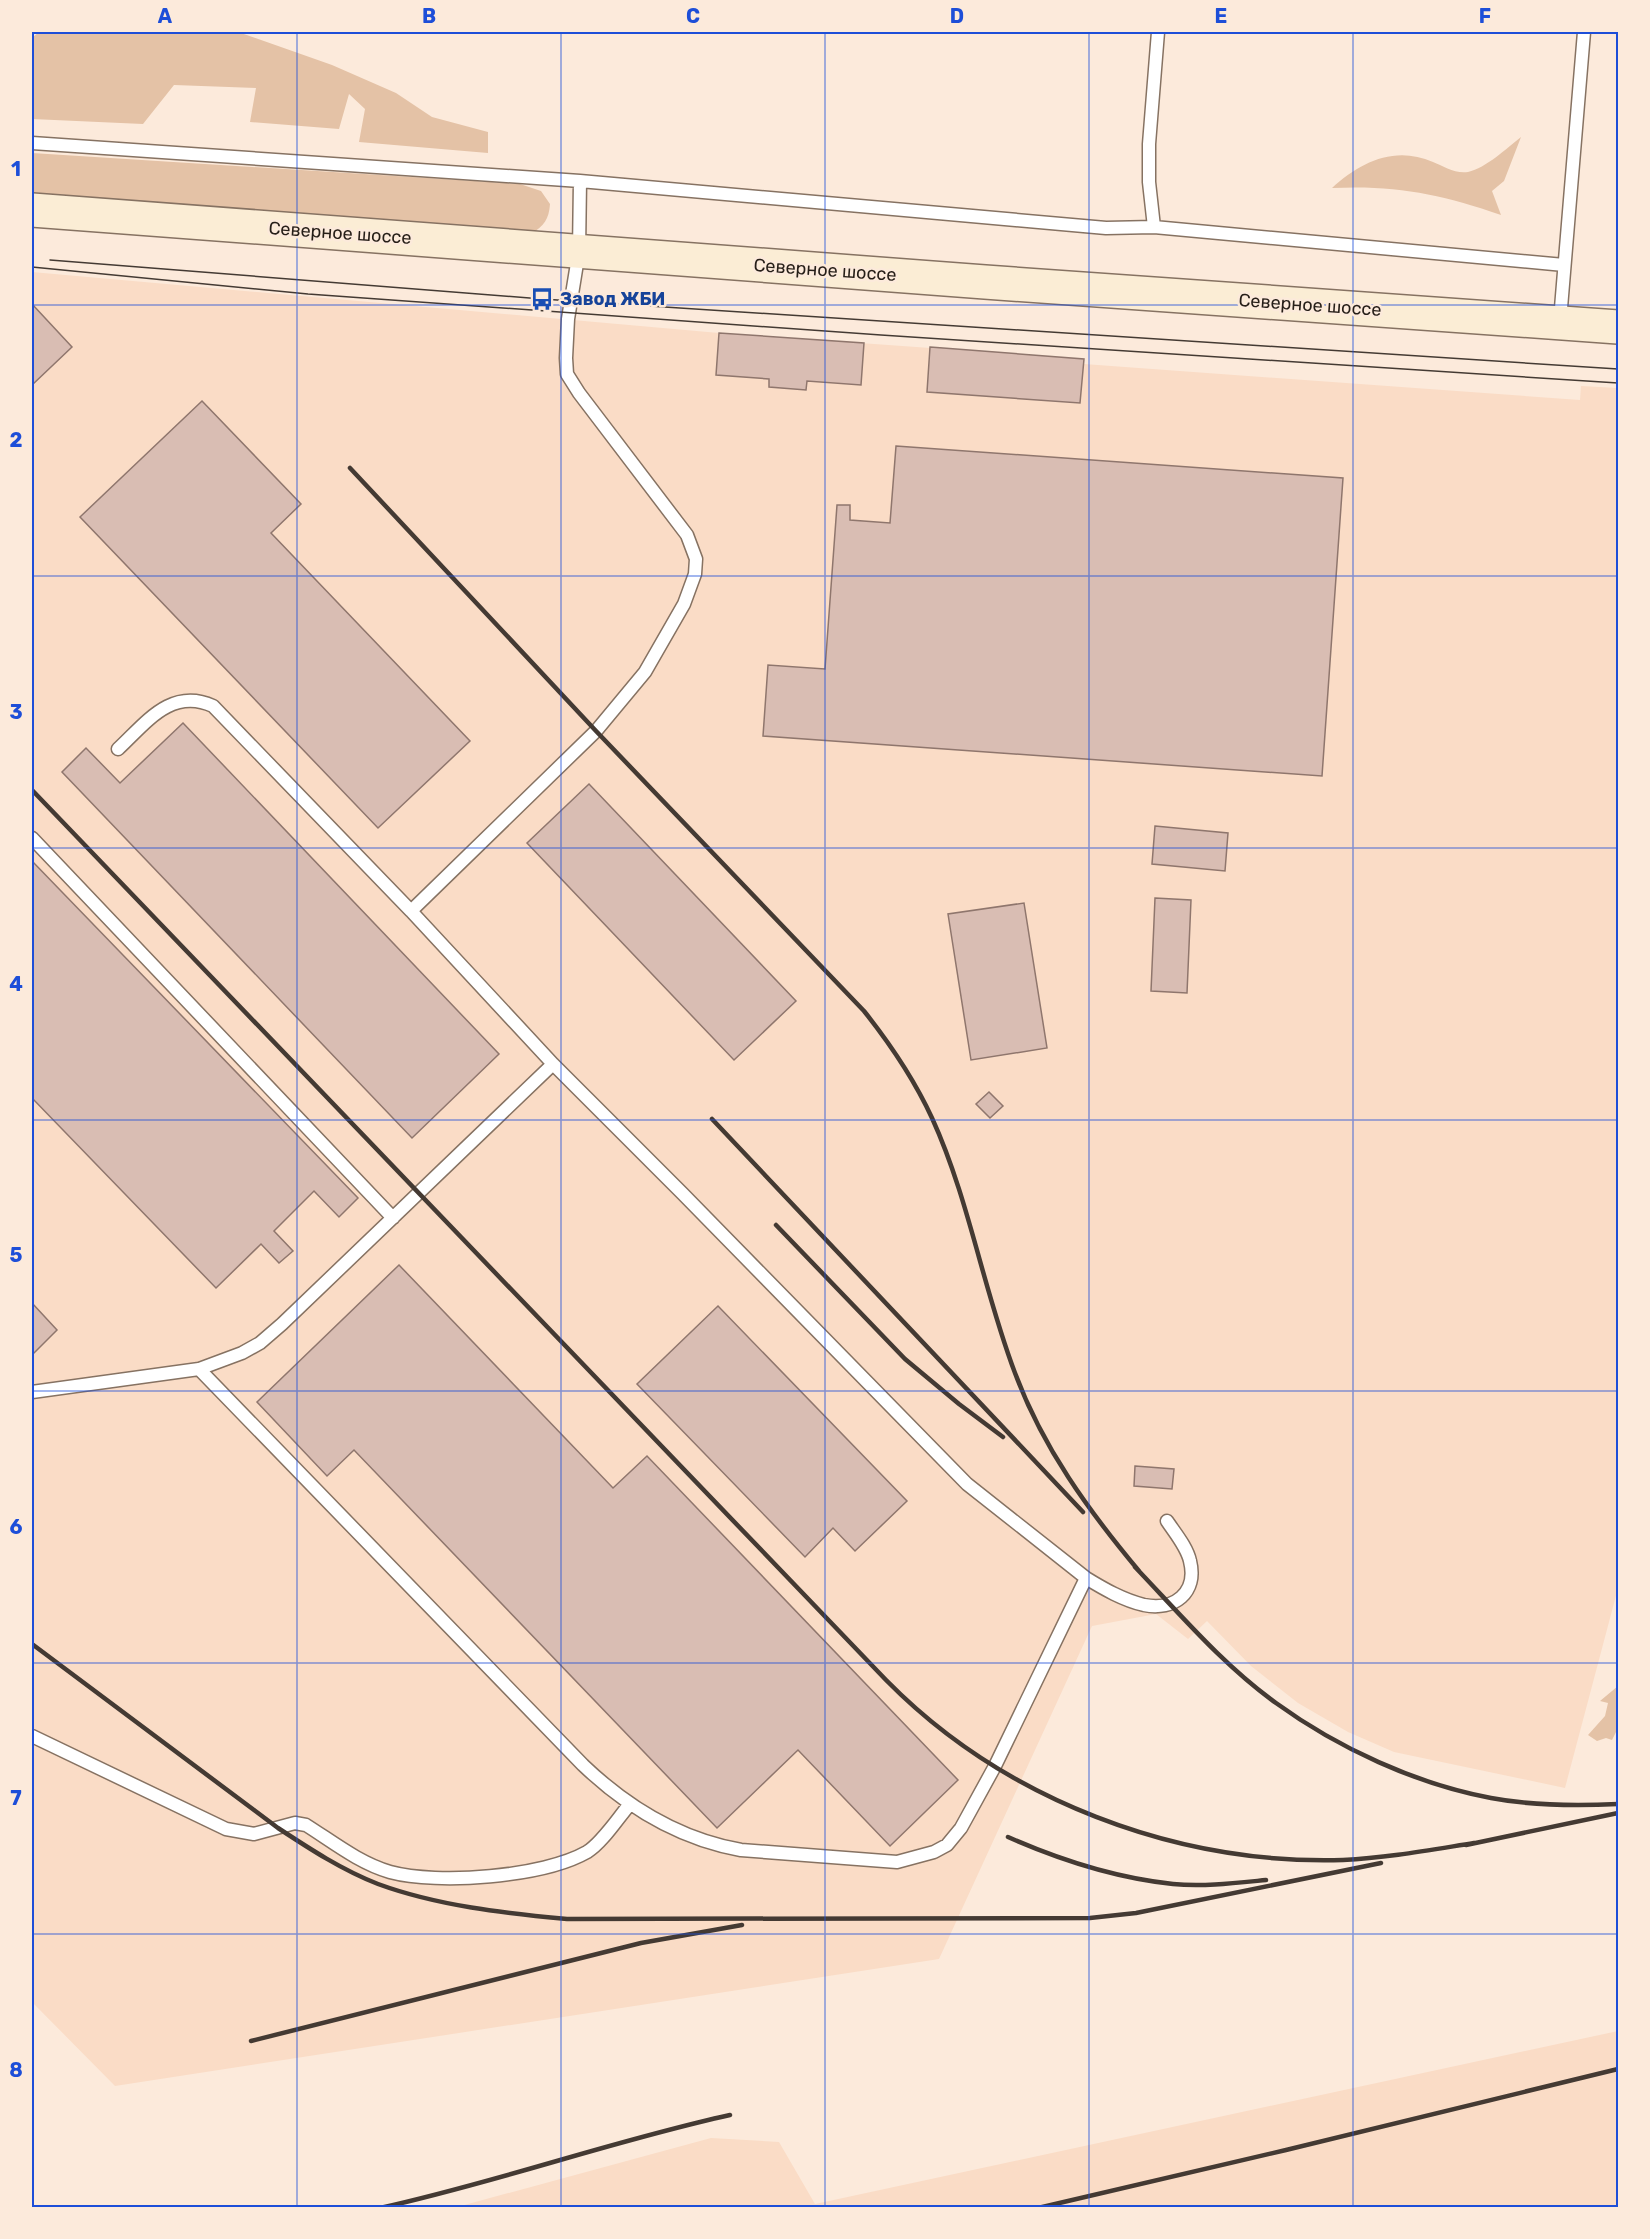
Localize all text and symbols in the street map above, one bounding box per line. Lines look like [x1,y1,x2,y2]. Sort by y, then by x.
text: A [158,4,173,28]
text: B [422,4,436,28]
text: C [686,4,700,28]
text: D [950,4,964,28]
text: E [1215,4,1227,28]
text: F [1479,4,1491,28]
text: 1 [11,157,21,181]
street label: Северное шоссе [268,217,412,249]
street label: Северное шоссе [753,254,897,286]
bus stop icon: Завод ЖБИ [529,286,555,312]
place label: Завод ЖБИ [560,288,665,310]
street label: Северное шоссе [1238,289,1382,321]
text: 2 [10,428,23,452]
text: 3 [9,700,23,724]
text: 4 [9,972,23,996]
text: 5 [10,1243,23,1267]
text: 6 [9,1515,23,1539]
text: 7 [10,1786,22,1810]
text: 8 [9,2058,23,2082]

